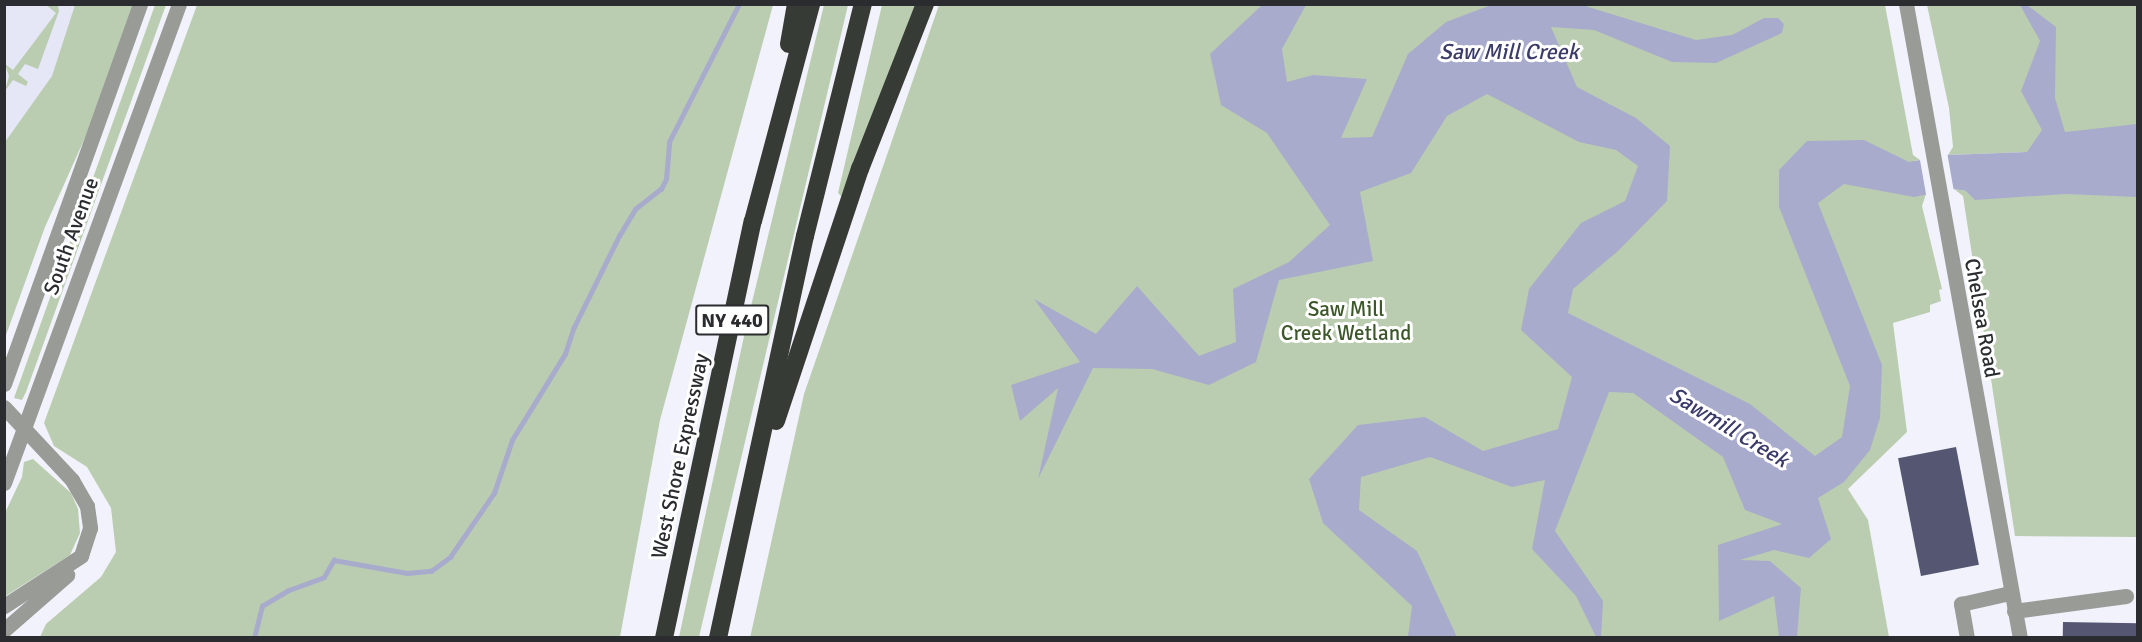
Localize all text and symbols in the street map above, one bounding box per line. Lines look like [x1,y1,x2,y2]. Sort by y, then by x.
water label: Saw Mill Creek [1439,39,1579,65]
street label: South Avenue [38,174,104,298]
street label: Chelsea Road [1959,256,2005,380]
park label: Saw Mill Creek Wetland [1281,296,1411,346]
road number: NY 440 [694,303,770,337]
street label: West Shore Expressway [646,351,714,561]
water label: Sawmill Creek [1665,381,1793,473]

